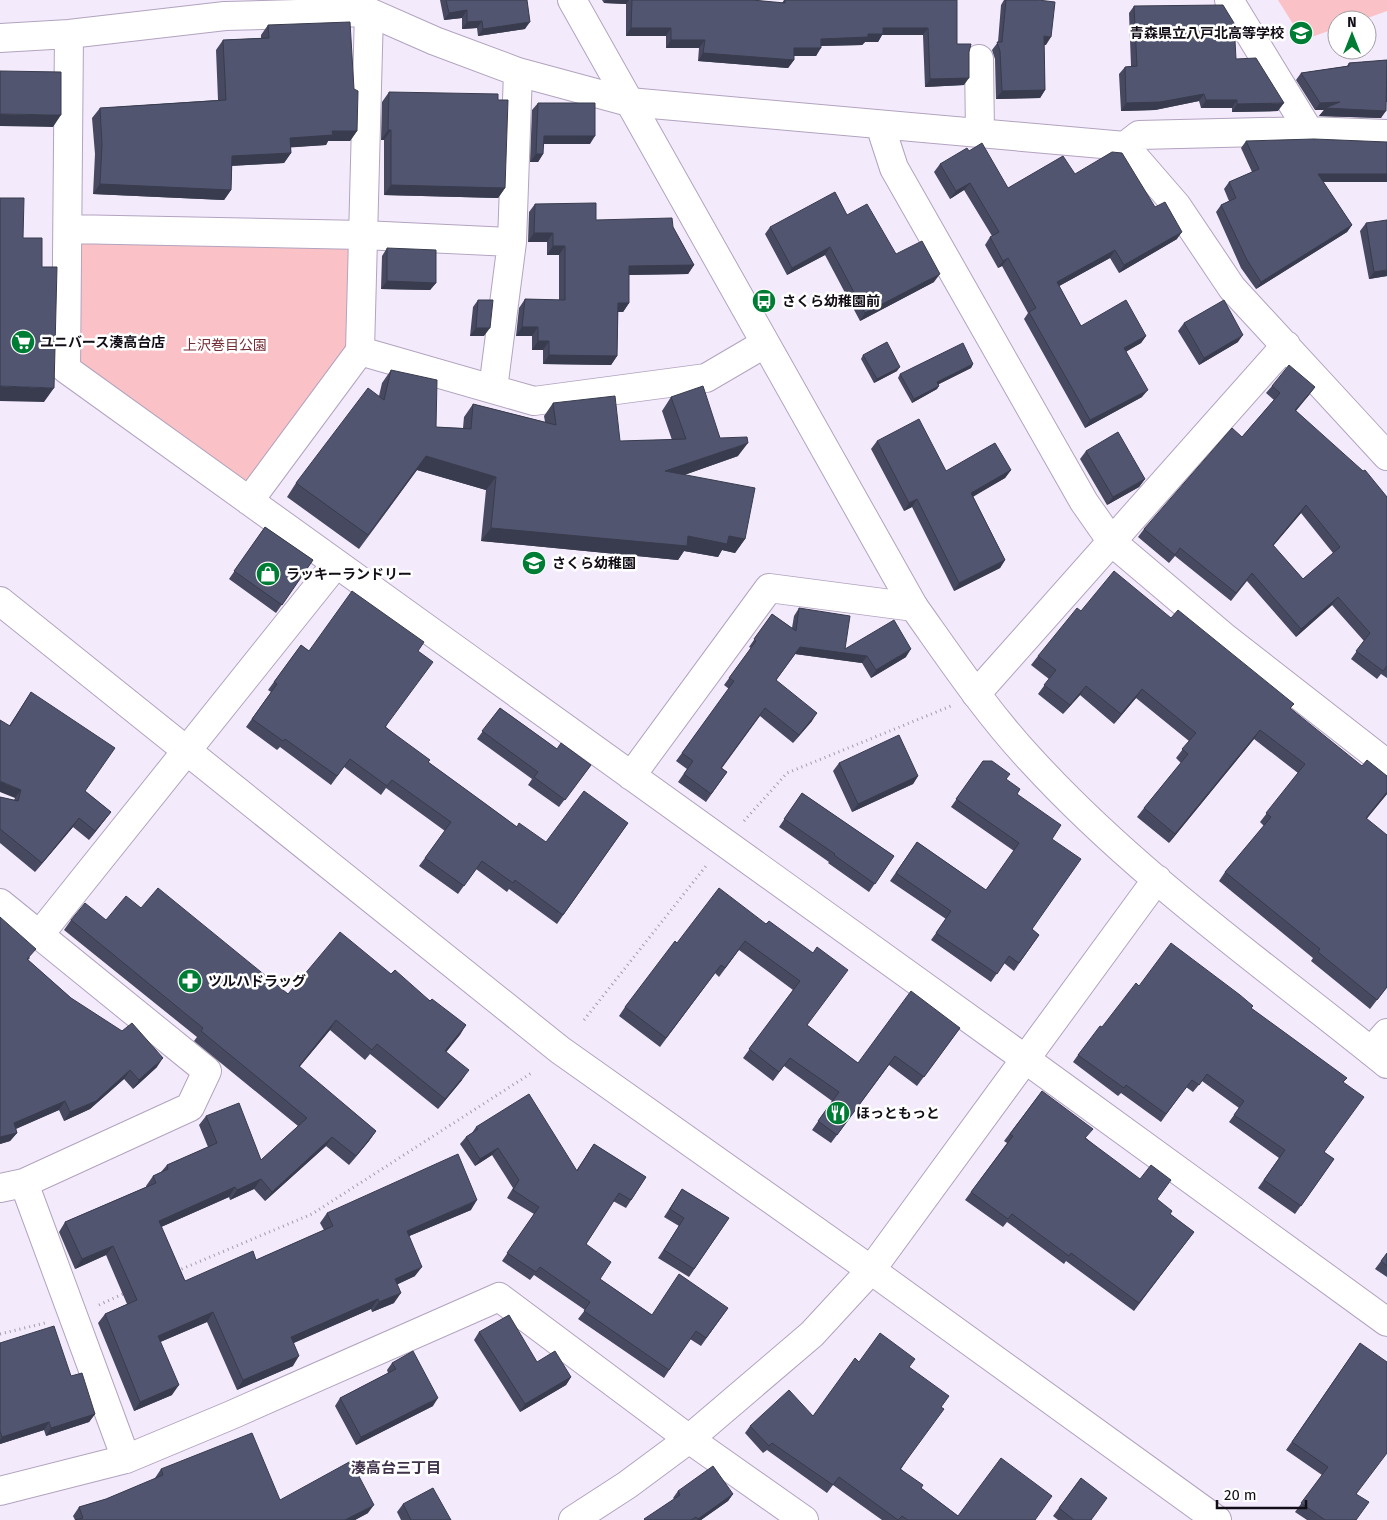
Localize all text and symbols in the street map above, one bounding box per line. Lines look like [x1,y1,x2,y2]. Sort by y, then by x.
north arrow [1327,10,1377,60]
text: N [1347,14,1357,31]
school or university icon: 青森県立八戸北高等学校 [1288,20,1314,46]
place label: 青森県立八戸北高等学校 [1130,25,1284,42]
bus stop icon: さくら幼稚園前 [751,288,777,314]
place label: さくら幼稚園前 [782,293,880,310]
supermarket icon: ユニバース湊高台店 [10,329,36,355]
place label: ユニバース湊高台店 [40,334,165,351]
park label: 上沢巻目公園 [183,337,267,354]
school or university icon: さくら幼稚園 [521,550,547,576]
place label: さくら幼稚園 [552,555,636,572]
shop icon: ラッキーランドリー [255,561,281,587]
place label: ラッキーランドリー [286,566,412,583]
pharmacy icon: ツルハドラッグ [177,968,203,994]
place label: ツルハドラッグ [208,973,306,990]
restaurant icon: ほっともっと [825,1100,851,1126]
place label: ほっともっと [856,1105,940,1122]
district label: 湊高台三丁目 [351,1459,441,1477]
scale bar [1217,1478,1306,1510]
text: 20 m [1224,1486,1257,1504]

